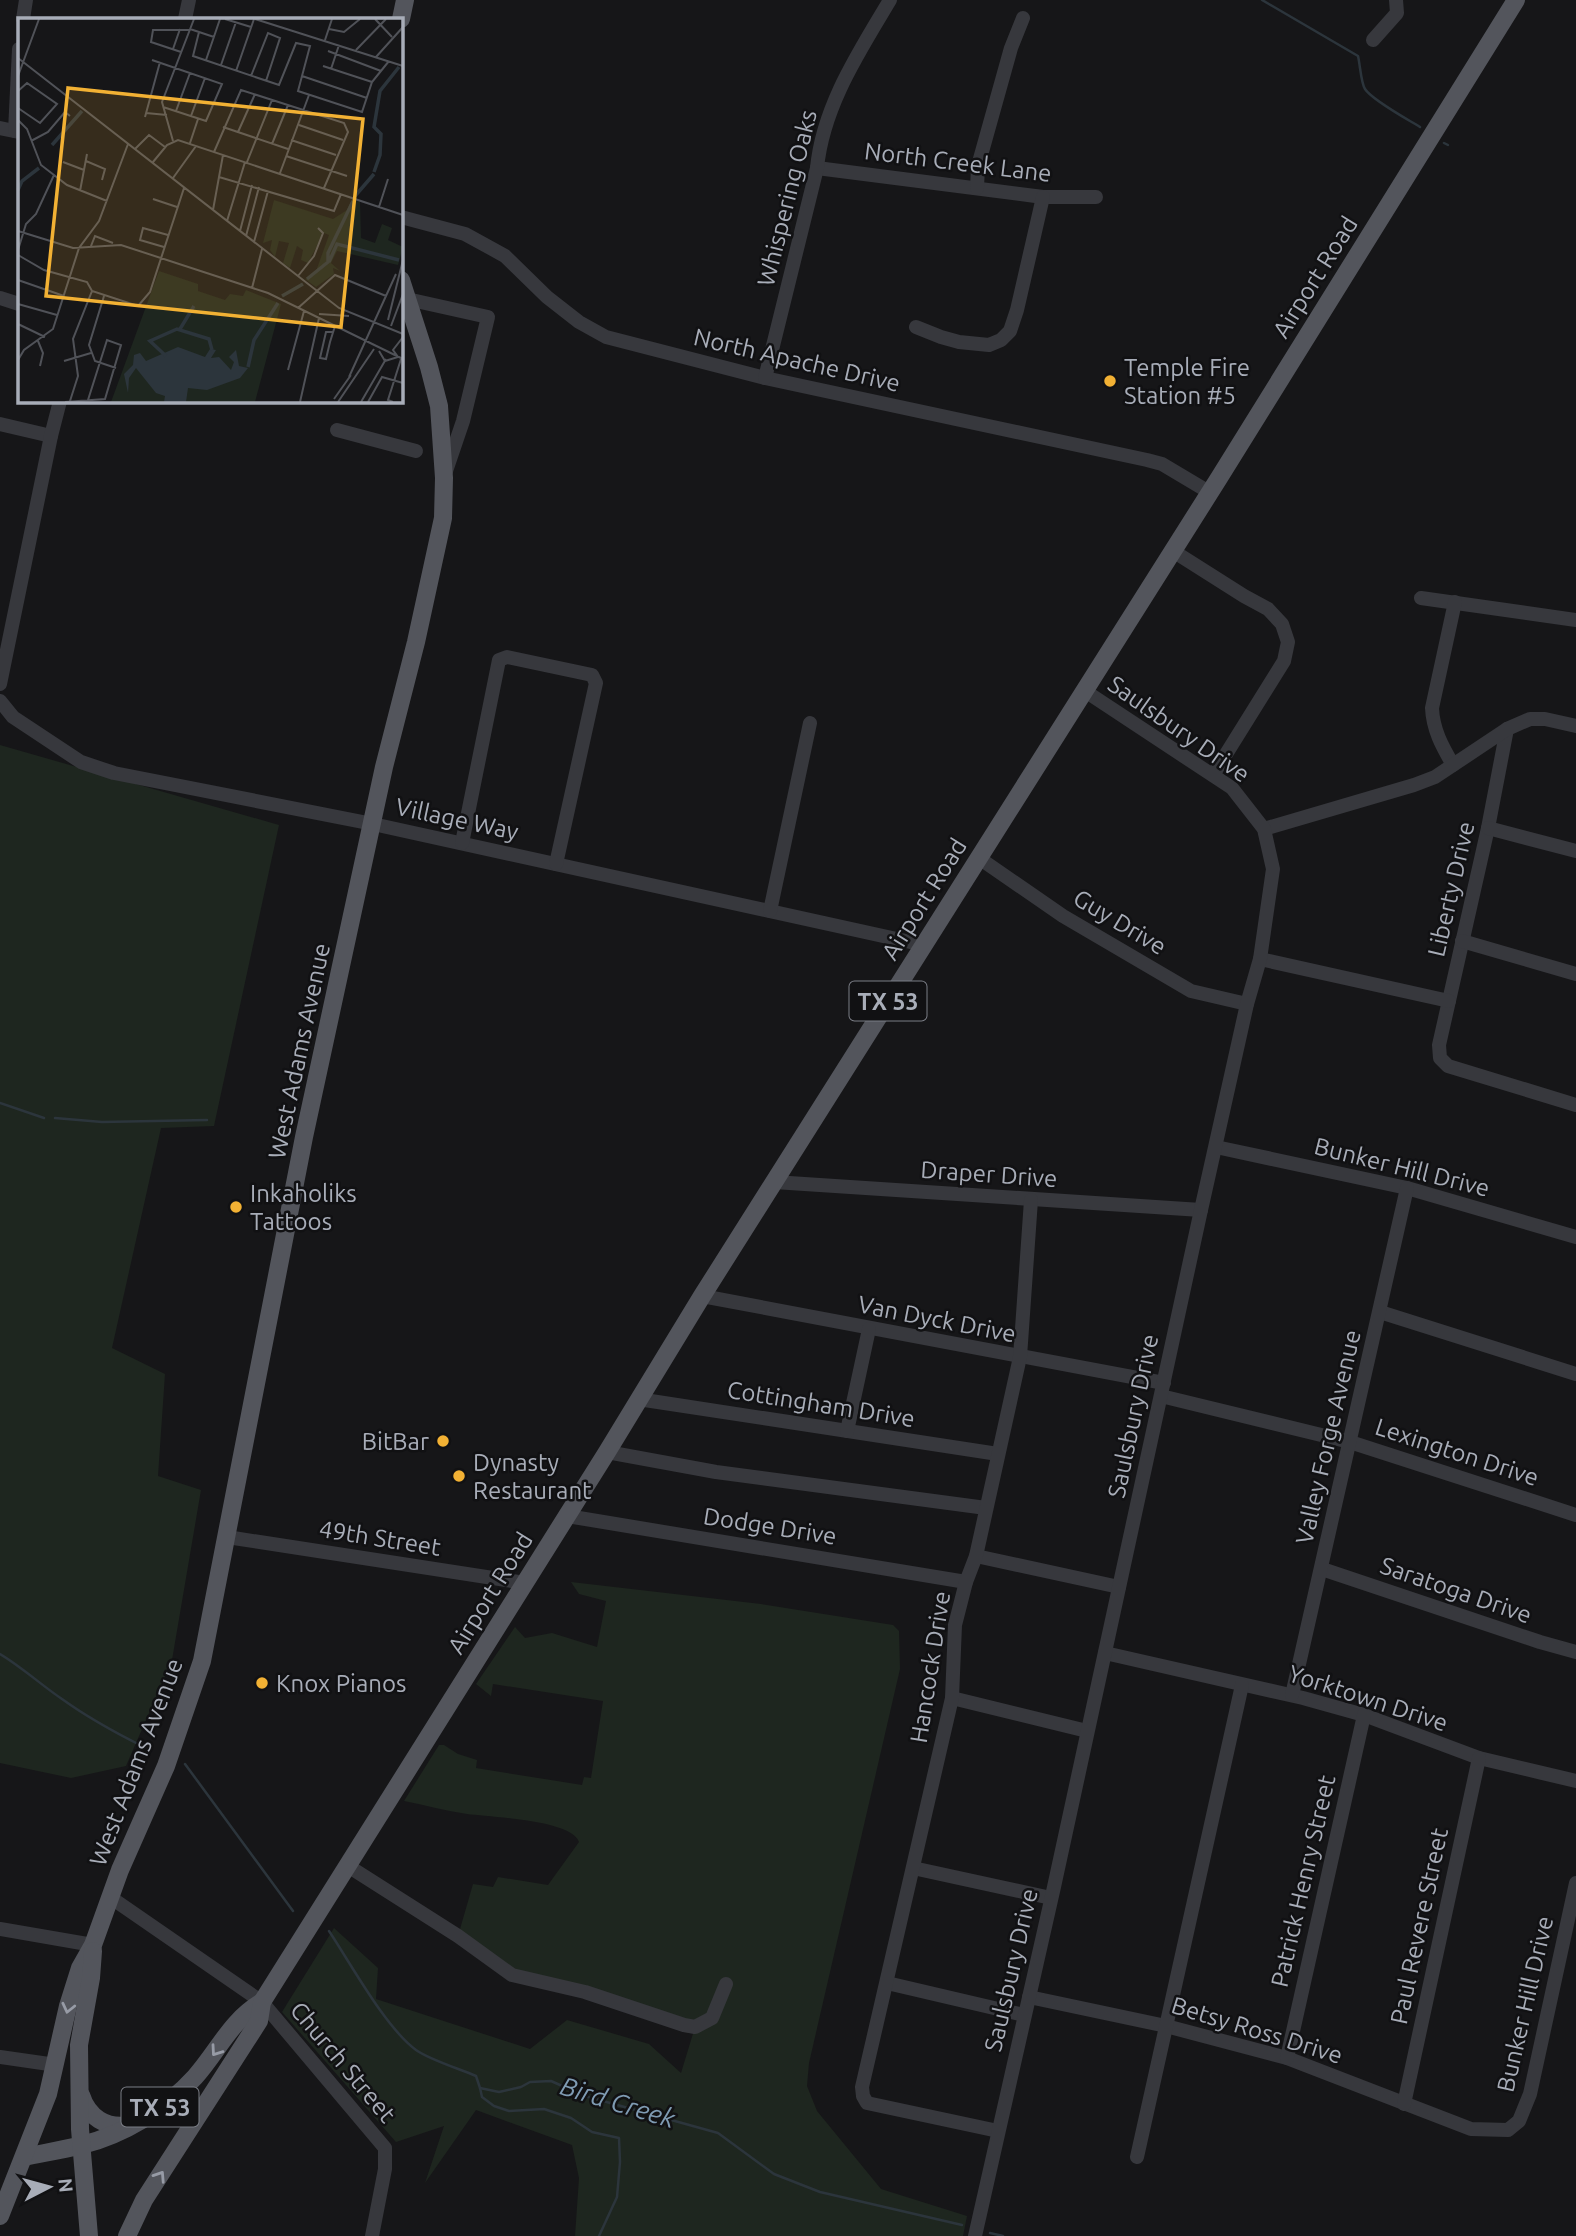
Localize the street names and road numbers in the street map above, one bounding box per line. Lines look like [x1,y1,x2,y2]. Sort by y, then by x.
street label: Whispering Oaks [752,107,822,289]
street label: North Creek Lane [863,137,1053,187]
street label: Airport Road [1267,211,1363,343]
street label: North Apache Drive [691,323,903,397]
street label: Saulsbury Drive [1103,670,1255,788]
street label: Village Way [393,793,521,845]
street label: Liberty Drive [1422,819,1480,959]
street label: Airport Road [876,833,972,965]
street label: Guy Drive [1069,884,1171,960]
street label: West Adams Avenue [263,941,335,1161]
road number: TX 53 [850,982,926,1020]
street label: Bunker Hill Drive [1312,1132,1492,1202]
street label: Draper Drive [920,1156,1058,1192]
street label: Van Dyck Drive [856,1290,1018,1348]
street label: Valley Forge Avenue [1290,1327,1366,1547]
street label: Saulsbury Drive [1102,1332,1164,1500]
street label: Cottingham Drive [725,1376,917,1432]
street label: Lexington Drive [1372,1413,1542,1491]
street label: Dodge Drive [702,1502,838,1550]
street label: 49th Street [317,1515,443,1561]
street label: Airport Road [442,1527,538,1659]
street label: Saratoga Drive [1377,1551,1535,1629]
street label: Hancock Drive [905,1589,955,1745]
street label: West Adams Avenue [84,1655,188,1869]
street label: Yorktown Drive [1285,1660,1451,1736]
street label: Patrick Henry Street [1265,1772,1341,1990]
street label: Paul Revere Street [1385,1825,1453,2027]
street label: Saulsbury Drive [979,1886,1043,2054]
street label: Bunker Hill Drive [1492,1913,1558,2095]
street label: Betsy Ross Drive [1168,1991,1346,2069]
street label: Church Street [285,1996,401,2128]
road number: TX 53 [122,2088,198,2126]

